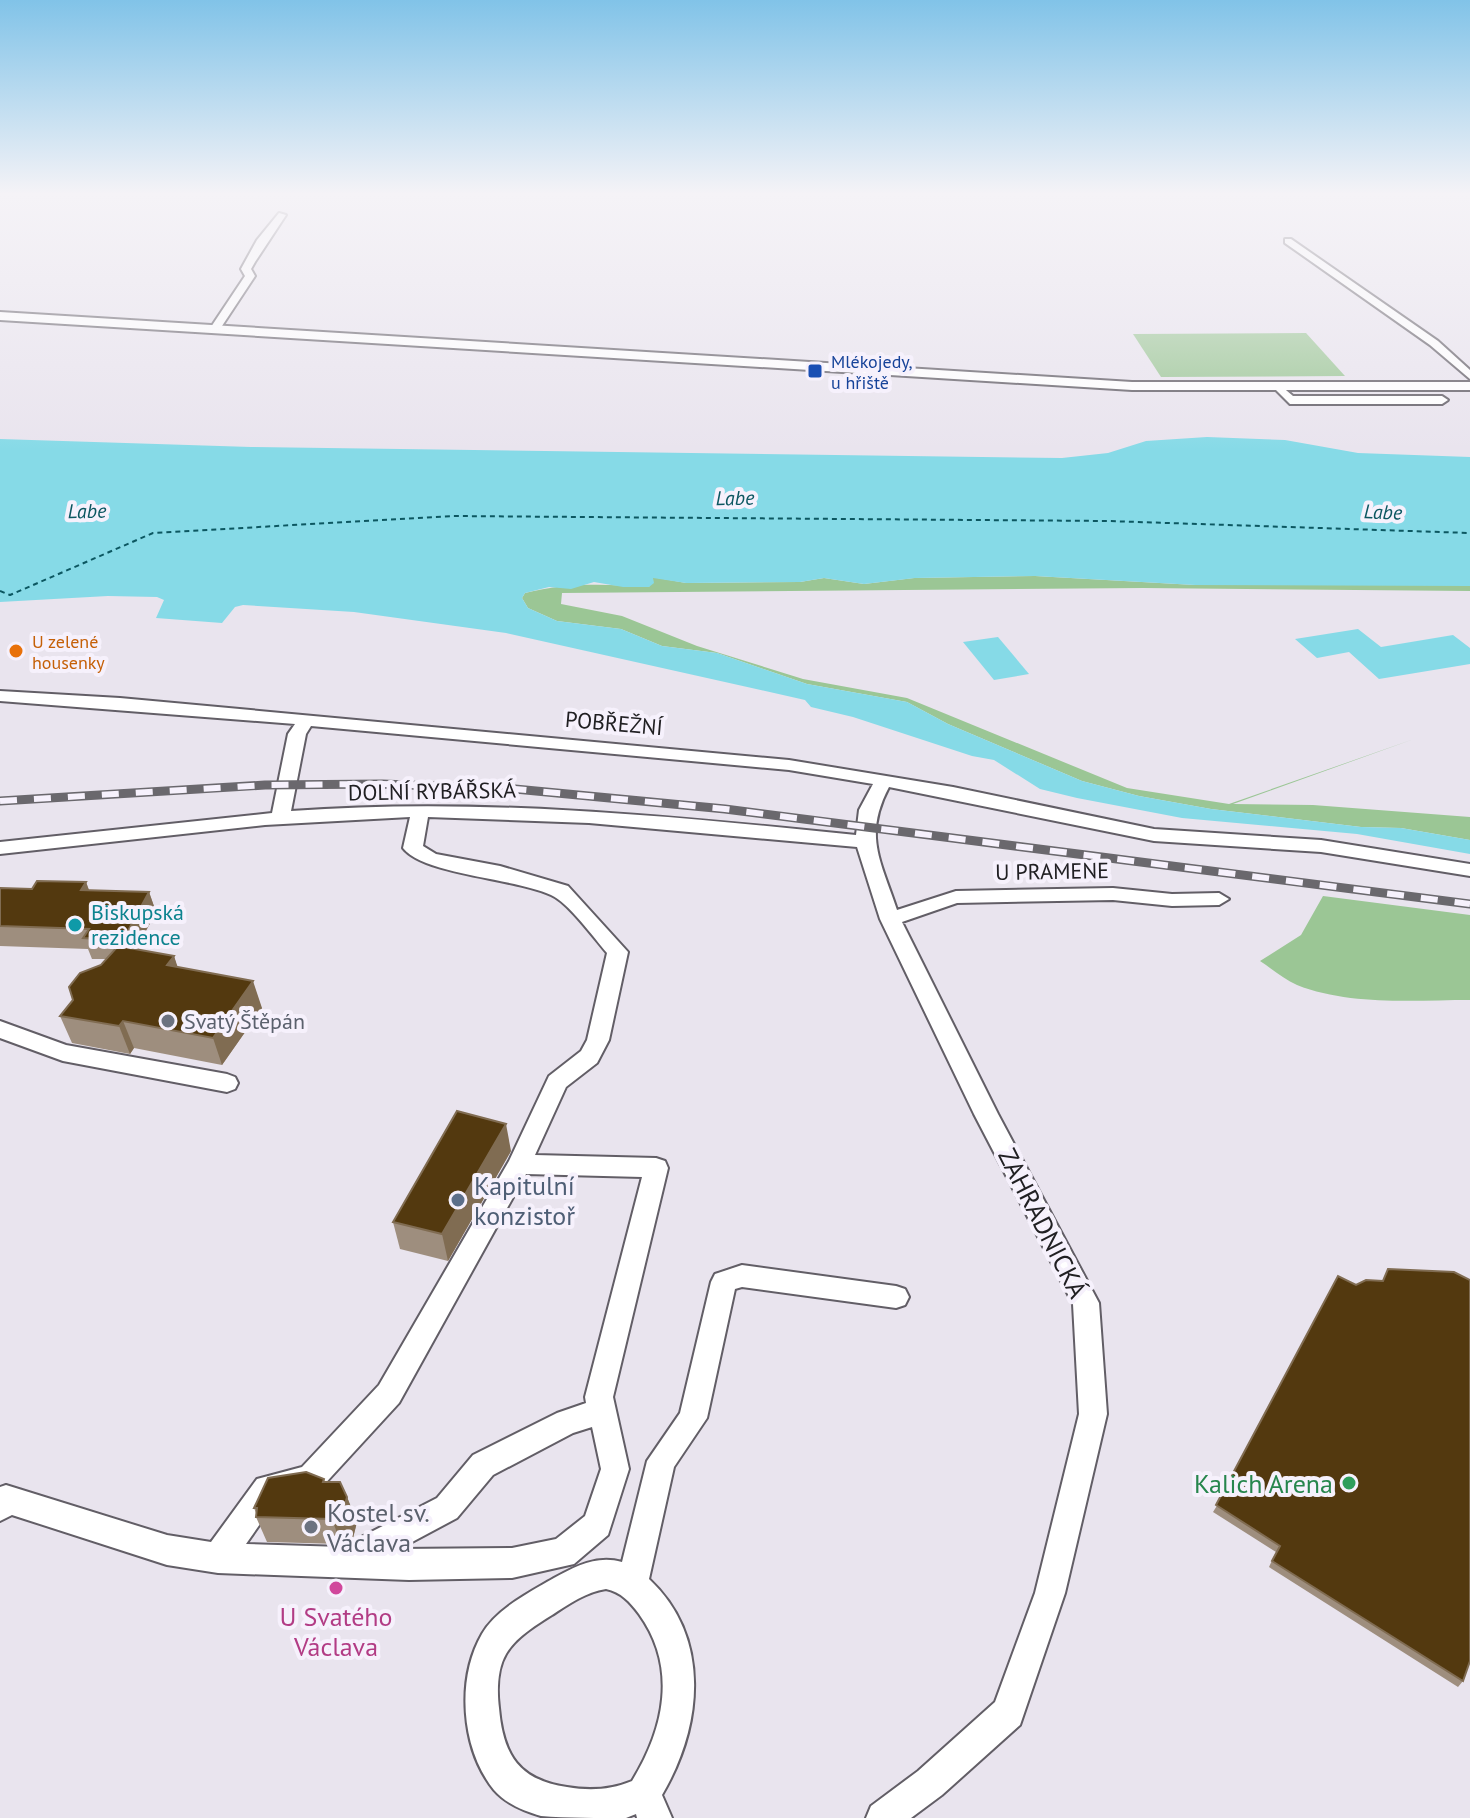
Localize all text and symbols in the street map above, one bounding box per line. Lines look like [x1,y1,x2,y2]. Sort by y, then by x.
place label: Mlékojedy, u hřiště [831,350,912,394]
marker: Mlékojedy, u hřiště [806,362,824,380]
water label: Labe [715,485,755,511]
water label: Labe [67,498,107,524]
water label: Labe [1363,498,1403,526]
place label: U zelené housenky [32,630,105,674]
marker: U zelené housenky [7,642,25,660]
street label: POBŘEŽNÍ [564,705,665,741]
street label: DOLNÍ RYBÁŘSKÁ [348,776,516,806]
street label: U PRAMENE [995,856,1109,886]
place label: Biskupská rezidence [91,898,184,951]
marker: Biskupská rezidence [66,916,84,934]
place label: Svatý Štěpán [184,1007,305,1035]
marker: Svatý Štěpán [159,1012,177,1030]
street label: ZAHRADNICKÁ [991,1143,1095,1303]
place label: Kapitulní konzistoř [474,1169,575,1232]
marker: Kapitulní konzistoř [449,1191,467,1209]
place label: Kalich Arena [1194,1467,1333,1500]
marker: Kalich Arena [1340,1474,1358,1492]
place label: Kostel sv. Václava [326,1496,430,1559]
marker: Kostel sv. Václava [302,1518,320,1536]
marker: U Svatého Václava [327,1579,345,1597]
place label: U Svatého Václava [279,1600,393,1663]

